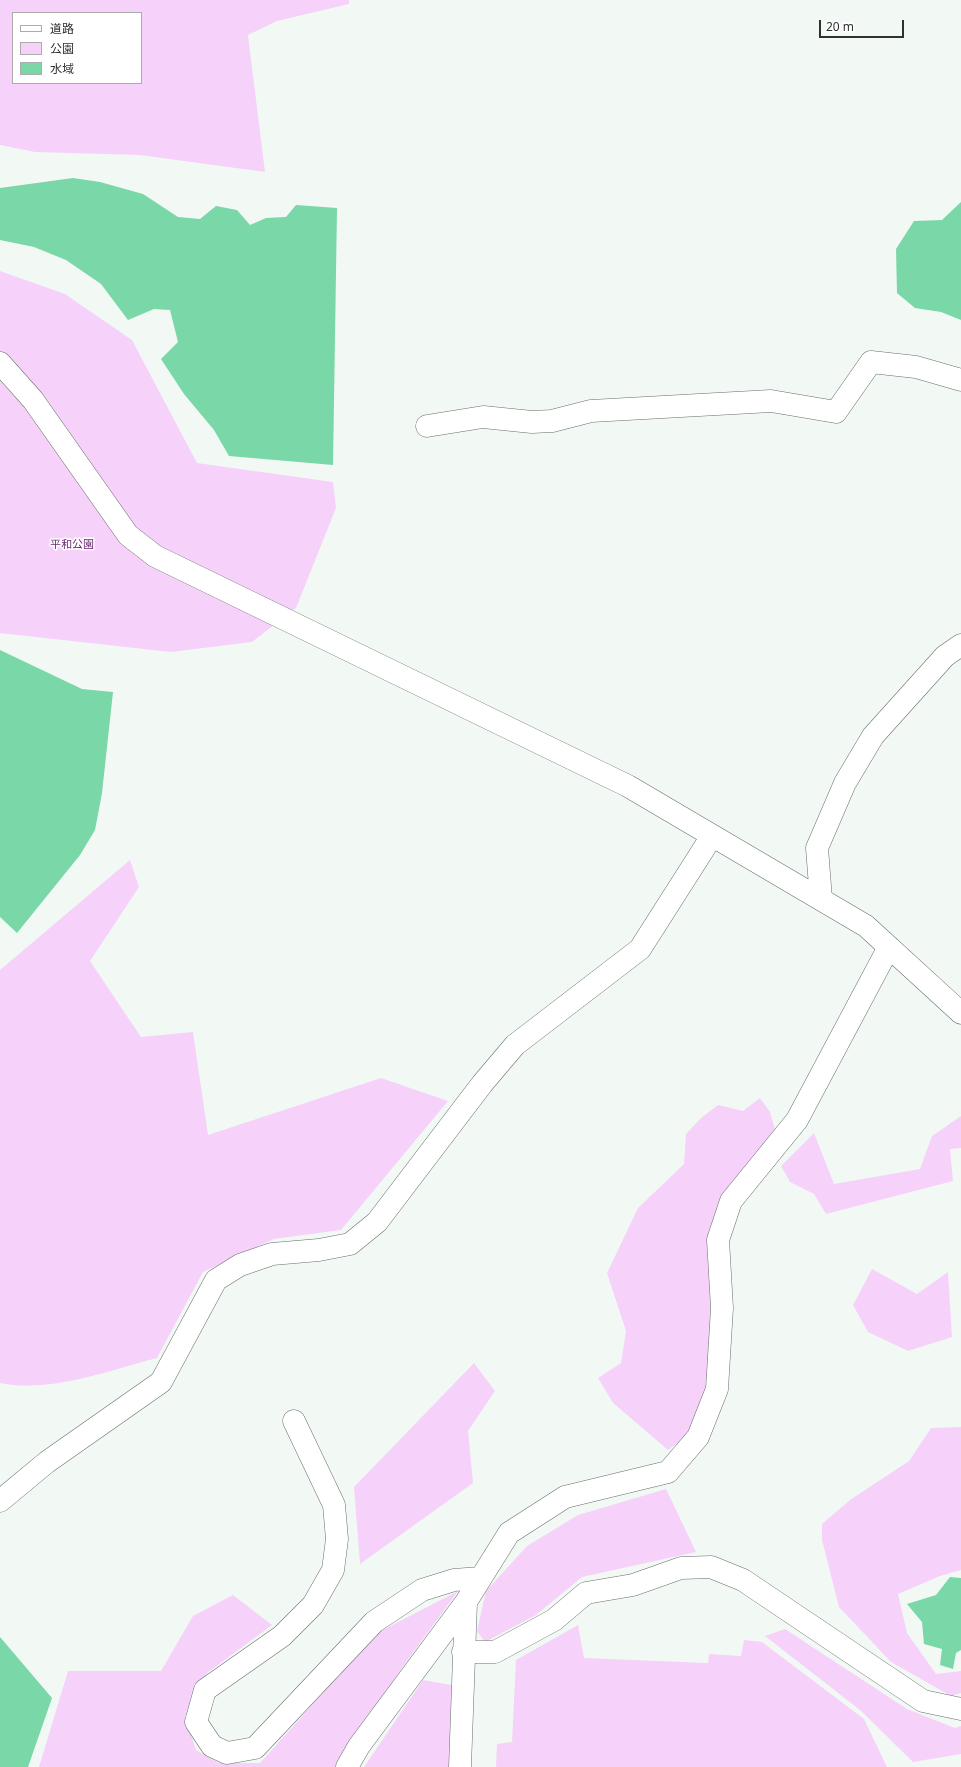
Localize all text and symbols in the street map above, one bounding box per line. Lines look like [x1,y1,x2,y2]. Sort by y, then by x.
legend [12,12,142,84]
scale bar [821,12,906,38]
text: 20 m [826,18,854,35]
text: 道路 [50,20,74,37]
text: 公園 [50,40,74,57]
text: 水域 [50,60,74,77]
park label: 平和公園 [50,538,94,552]

